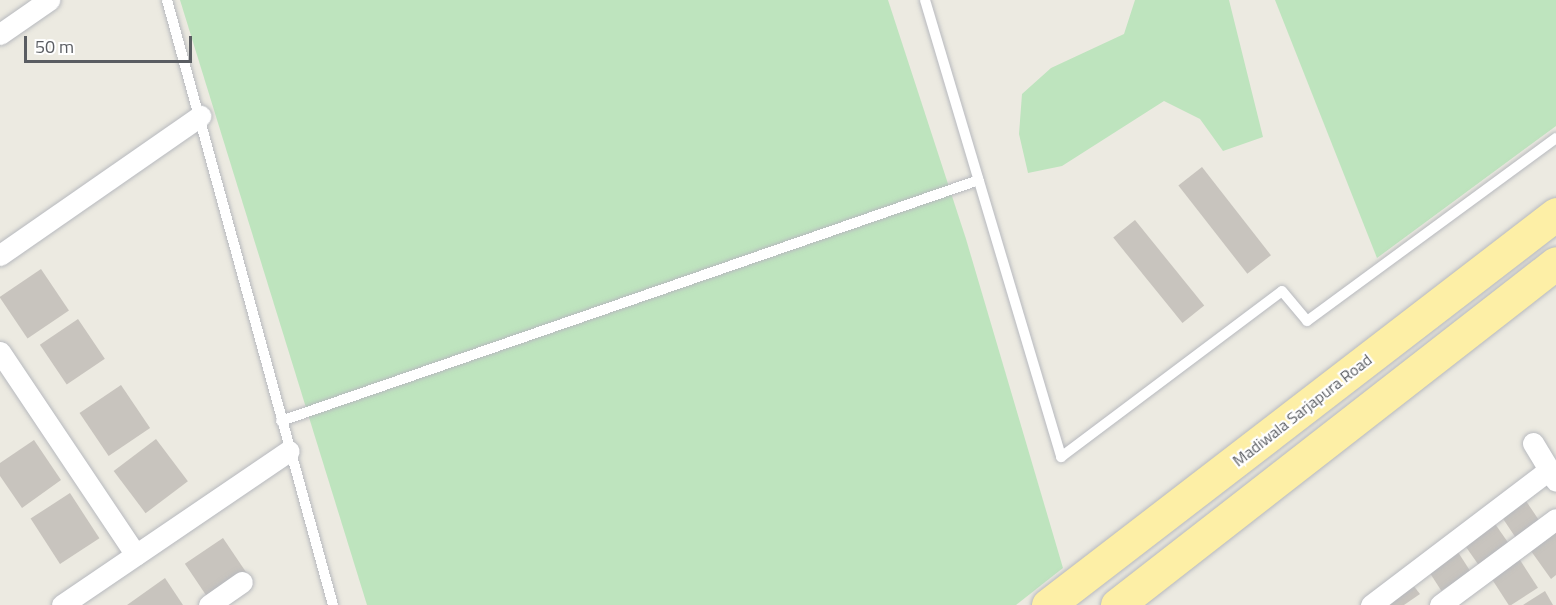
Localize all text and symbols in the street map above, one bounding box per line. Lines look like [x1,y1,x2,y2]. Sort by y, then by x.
scale bar [27,24,195,62]
text: 50 m [35,33,74,60]
street label: Madiwala Sarjapura Road [1229,350,1375,470]

